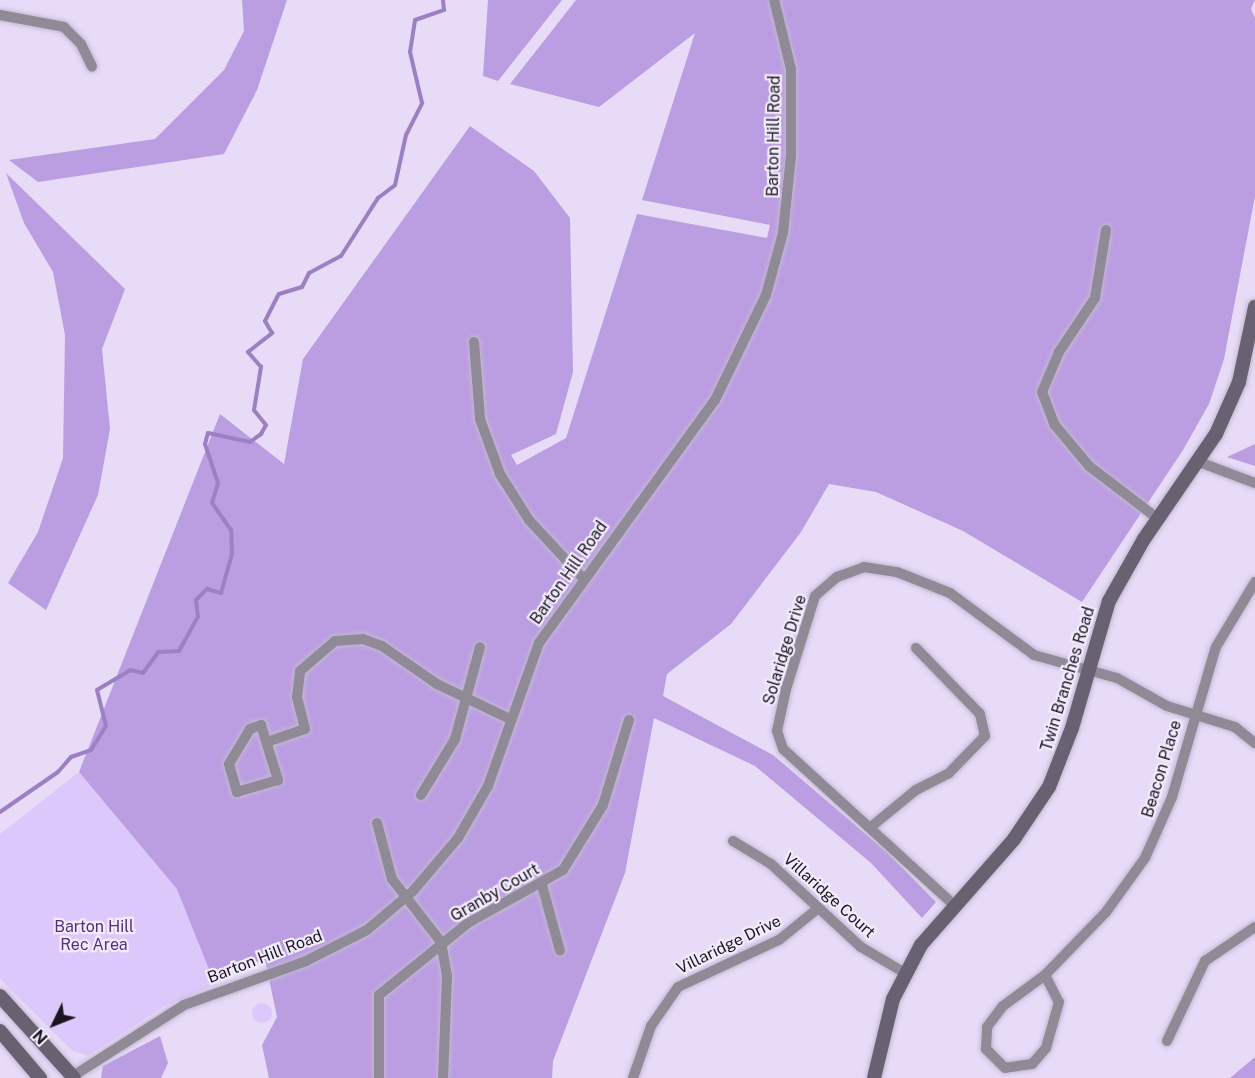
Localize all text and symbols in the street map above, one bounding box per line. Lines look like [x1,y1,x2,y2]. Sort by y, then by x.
street label: Barton Hill Road [763,75,785,197]
street label: Barton Hill Road [526,518,612,628]
street label: Solaridge Drive [759,593,811,707]
street label: Twin Branches Road [1037,604,1099,754]
street label: Beacon Place [1138,718,1186,820]
street label: Villaridge Court [779,850,879,942]
street label: Granby Court [447,860,543,926]
street label: Villaridge Drive [674,911,784,979]
park label: Barton Hill Rec Area [54,917,134,955]
street label: Barton Hill Road [205,926,325,988]
north arrow [24,994,84,1054]
text: N [29,1026,52,1048]

